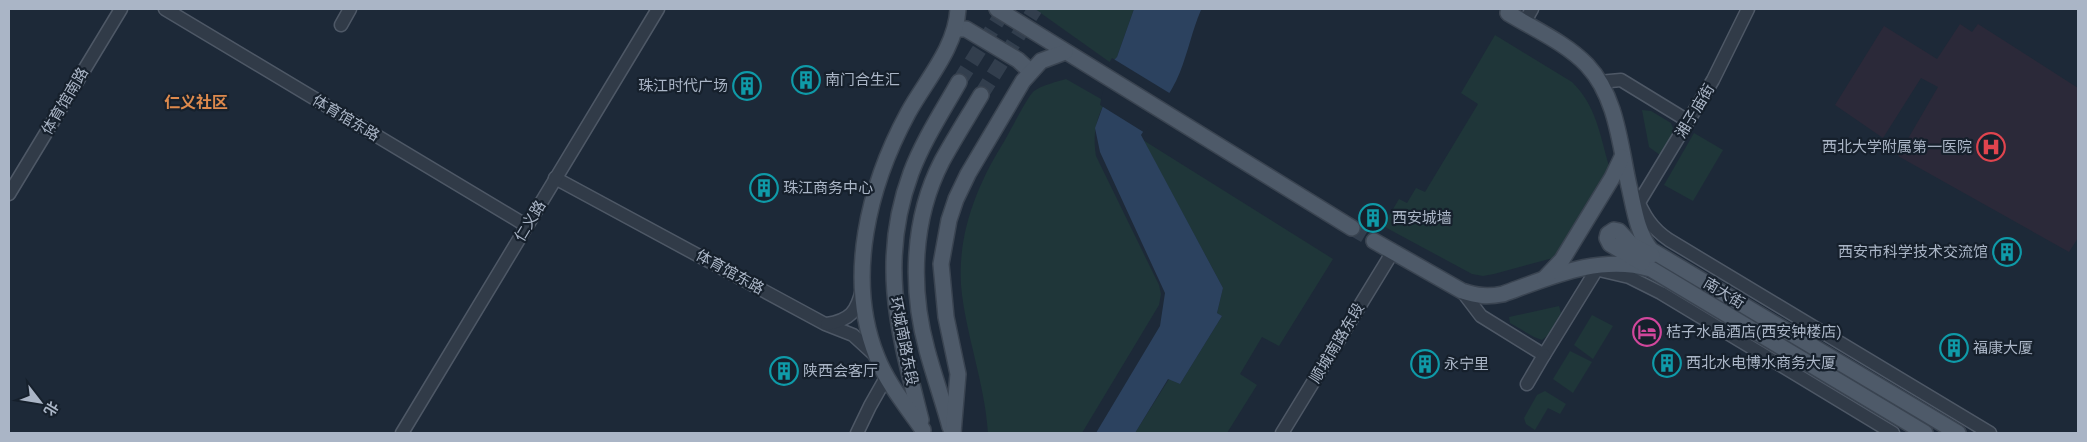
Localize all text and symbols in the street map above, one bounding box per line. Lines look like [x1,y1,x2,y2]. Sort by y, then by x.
street label: 体育馆南路 [38,64,92,138]
building icon: 南门合生汇 [791,65,821,95]
building icon: 珠江时代广场 [732,71,762,101]
place label: 南门合生汇 [825,71,900,89]
place label: 珠江时代广场 [638,77,728,95]
street label: 湘子庙街 [1672,81,1718,141]
street label: 体育馆东路 [309,91,383,145]
district label: 仁义社区 [164,93,228,112]
hospital icon: 西北大学附属第一医院 [1976,132,2006,162]
place label: 西北大学附属第一医院 [1822,138,1972,156]
building icon: 珠江商务中心 [749,173,779,203]
place label: 珠江商务中心 [783,179,873,197]
street label: 仁义路 [511,197,549,245]
building icon: 西安城墙 [1358,203,1388,233]
place label: 西安城墙 [1392,209,1452,227]
building icon: 西安市科学技术交流馆 [1992,237,2022,267]
place label: 西安市科学技术交流馆 [1838,243,1988,261]
street label: 体育馆东路 [693,246,767,298]
street label: 南大街 [1700,274,1748,312]
street label: 环城南路东段 [887,295,921,387]
street label: 顺城南路东段 [1306,300,1368,386]
hotel icon: 桔子水晶酒店(西安钟楼店) [1632,317,1662,347]
place label: 桔子水晶酒店(西安钟楼店) [1666,323,1842,341]
building icon: 福康大厦 [1939,333,1969,363]
place label: 福康大厦 [1973,339,2033,357]
building icon: 西北水电博水商务大厦 [1652,348,1682,378]
building icon: 永宁里 [1410,349,1440,379]
place label: 西北水电博水商务大厦 [1686,354,1836,372]
place label: 永宁里 [1444,355,1489,373]
building icon: 陕西会客厅 [769,356,799,386]
place label: 陕西会客厅 [803,362,878,380]
north arrow [15,377,65,427]
text: 北 [41,399,62,419]

